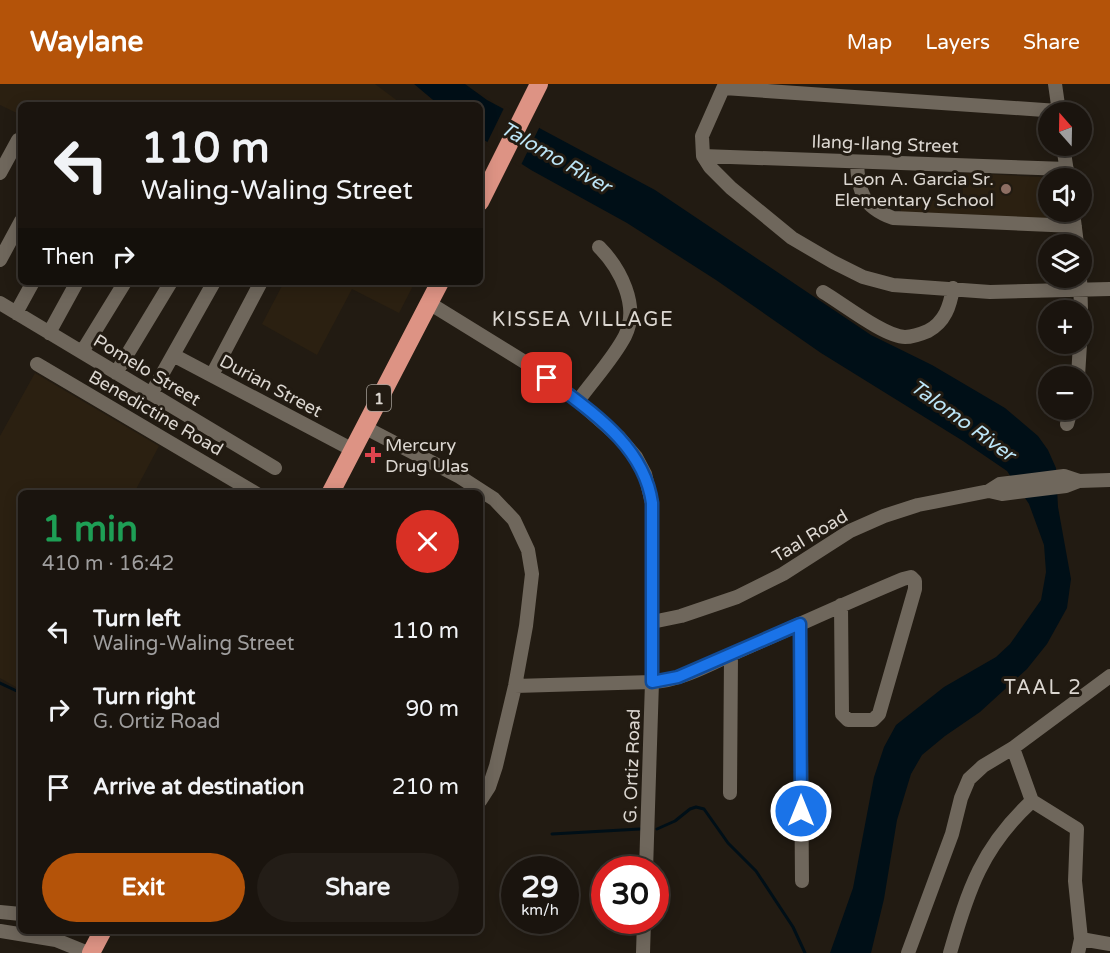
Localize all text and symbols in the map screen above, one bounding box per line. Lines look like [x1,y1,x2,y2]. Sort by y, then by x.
text: Waylane [30,25,143,59]
text: Map [847,30,892,55]
text: Layers [925,30,990,55]
text: Share [1023,30,1080,55]
north arrow [1038,102,1092,156]
map controls [1038,102,1092,420]
water label: Talomo River [496,117,617,200]
text: 110 m [141,123,270,174]
icon: left [42,126,120,204]
street label: Ilang-Ilang Street [811,130,959,158]
place label: Leon A. Garcia Sr. Elementary School [834,168,994,211]
button: sound [1038,168,1092,222]
text: Waling-Waling Street [141,174,413,207]
marker: Leon A. Garcia Sr. Elementary School [999,182,1013,196]
button: layers [1038,234,1092,288]
icon: right [107,240,140,273]
text: Then [42,244,95,270]
button: + [1038,300,1092,354]
district label: KISSEA VILLAGE [492,308,674,332]
street label: Pomelo Street [89,329,205,411]
street label: Durian Street [216,350,326,422]
pin [521,352,572,403]
icon: arrive [530,361,563,394]
street label: Benedictine Road [85,366,227,460]
button: − [1038,366,1092,420]
water label: Talomo River [905,375,1021,468]
road number: 1 [367,385,391,411]
place label: Mercury Drug Ulas [385,434,469,477]
marker: Mercury Drug Ulas [366,448,380,462]
street label: Taal Road [768,505,852,567]
text: 1 min [42,508,138,551]
button: close [396,510,459,573]
text: 410 m · 16:42 [42,552,174,576]
text: Turn left [93,606,181,632]
icon: left [42,615,75,648]
text: 110 m [392,618,459,644]
text: Waling-Waling Street [93,632,294,656]
district label: TAAL 2 [1004,676,1082,700]
text: Turn right [93,684,195,710]
icon: right [42,693,75,726]
text: 90 m [405,696,459,722]
street label: G. Ortiz Road [619,708,645,824]
text: G. Ortiz Road [93,710,220,734]
icon: arrive [42,771,75,804]
text: Arrive at destination [93,774,304,800]
text: 210 m [392,774,459,800]
position arrow [769,779,833,843]
button: Exit [42,853,245,922]
button: Share [257,853,459,922]
speed limit sign: 30 [591,856,669,934]
text: 29 [521,869,559,906]
text: km/h [521,901,559,919]

